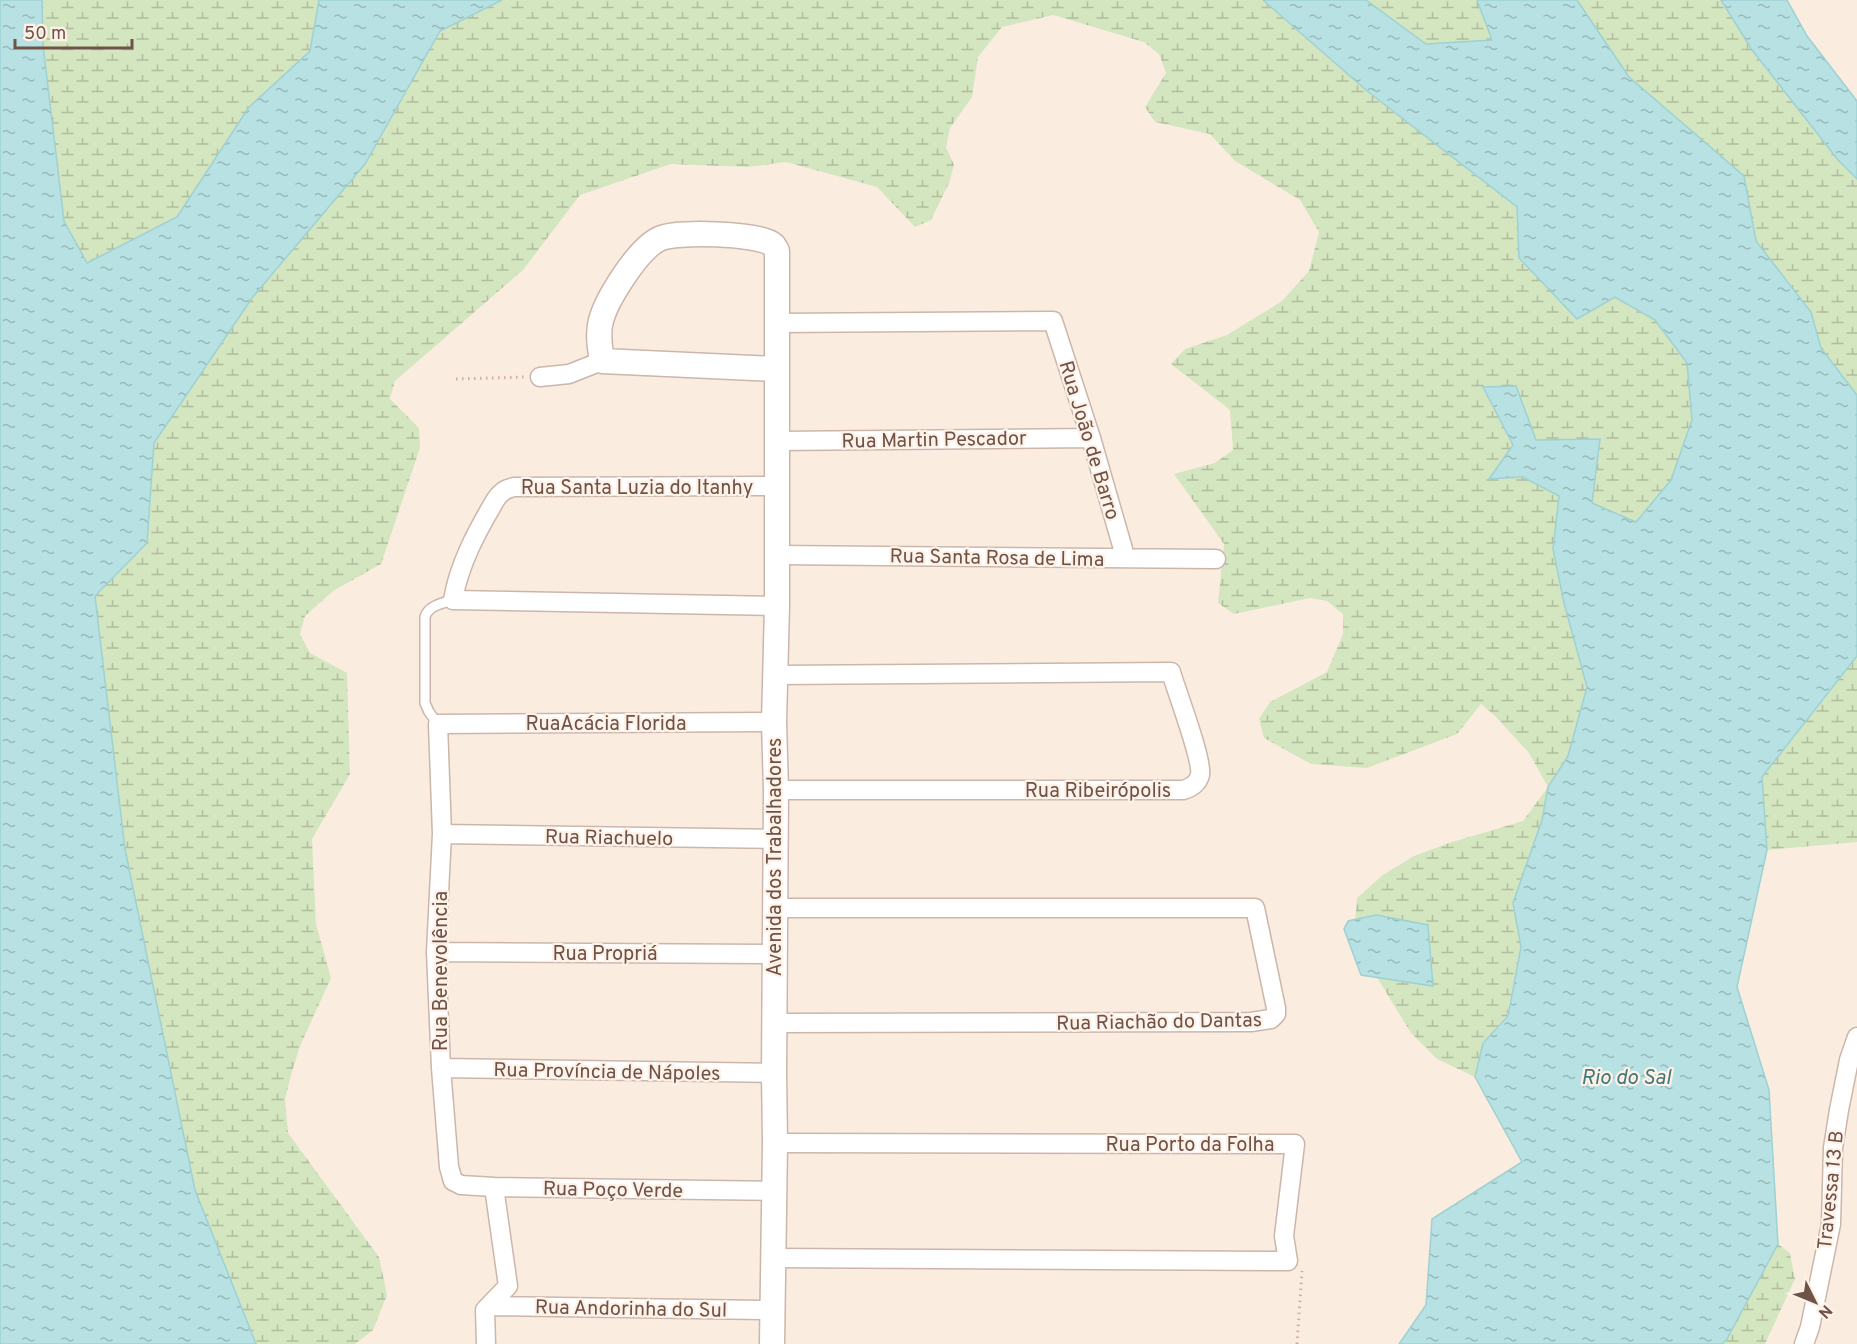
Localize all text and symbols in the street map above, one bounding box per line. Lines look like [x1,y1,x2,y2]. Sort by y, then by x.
scale bar [15,12,132,50]
text: 50 m [24,23,66,46]
street label: Rua João de Barro [1052,358,1125,523]
street label: Rua Martin Pescador [841,426,1027,456]
street label: Rua Santa Luzia do Itanhy [521,476,753,502]
street label: Rua Santa Rosa de Lima [889,544,1104,574]
street label: RuaAcácia Florida [525,712,687,738]
street label: Avenida dos Trabalhadores [763,738,789,976]
street label: Rua Ribeirópolis [1025,779,1171,805]
street label: Rua Riachuelo [545,825,673,853]
street label: Rua Benevolência [429,891,455,1051]
street label: Rua Propriá [552,942,658,968]
street label: Rua Riachão do Dantas [1056,1008,1262,1038]
street label: Rua Província de Nápoles [493,1058,721,1088]
water label: Rio do Sal [1581,1065,1673,1092]
street label: Travessa 13 B [1813,1129,1851,1251]
street label: Rua Porto da Folha [1105,1133,1275,1159]
street label: Rua Poço Verde [543,1177,683,1205]
north arrow [1785,1272,1845,1332]
street label: Rua Andorinha do Sul [535,1295,727,1325]
text: N [1813,1300,1836,1322]

